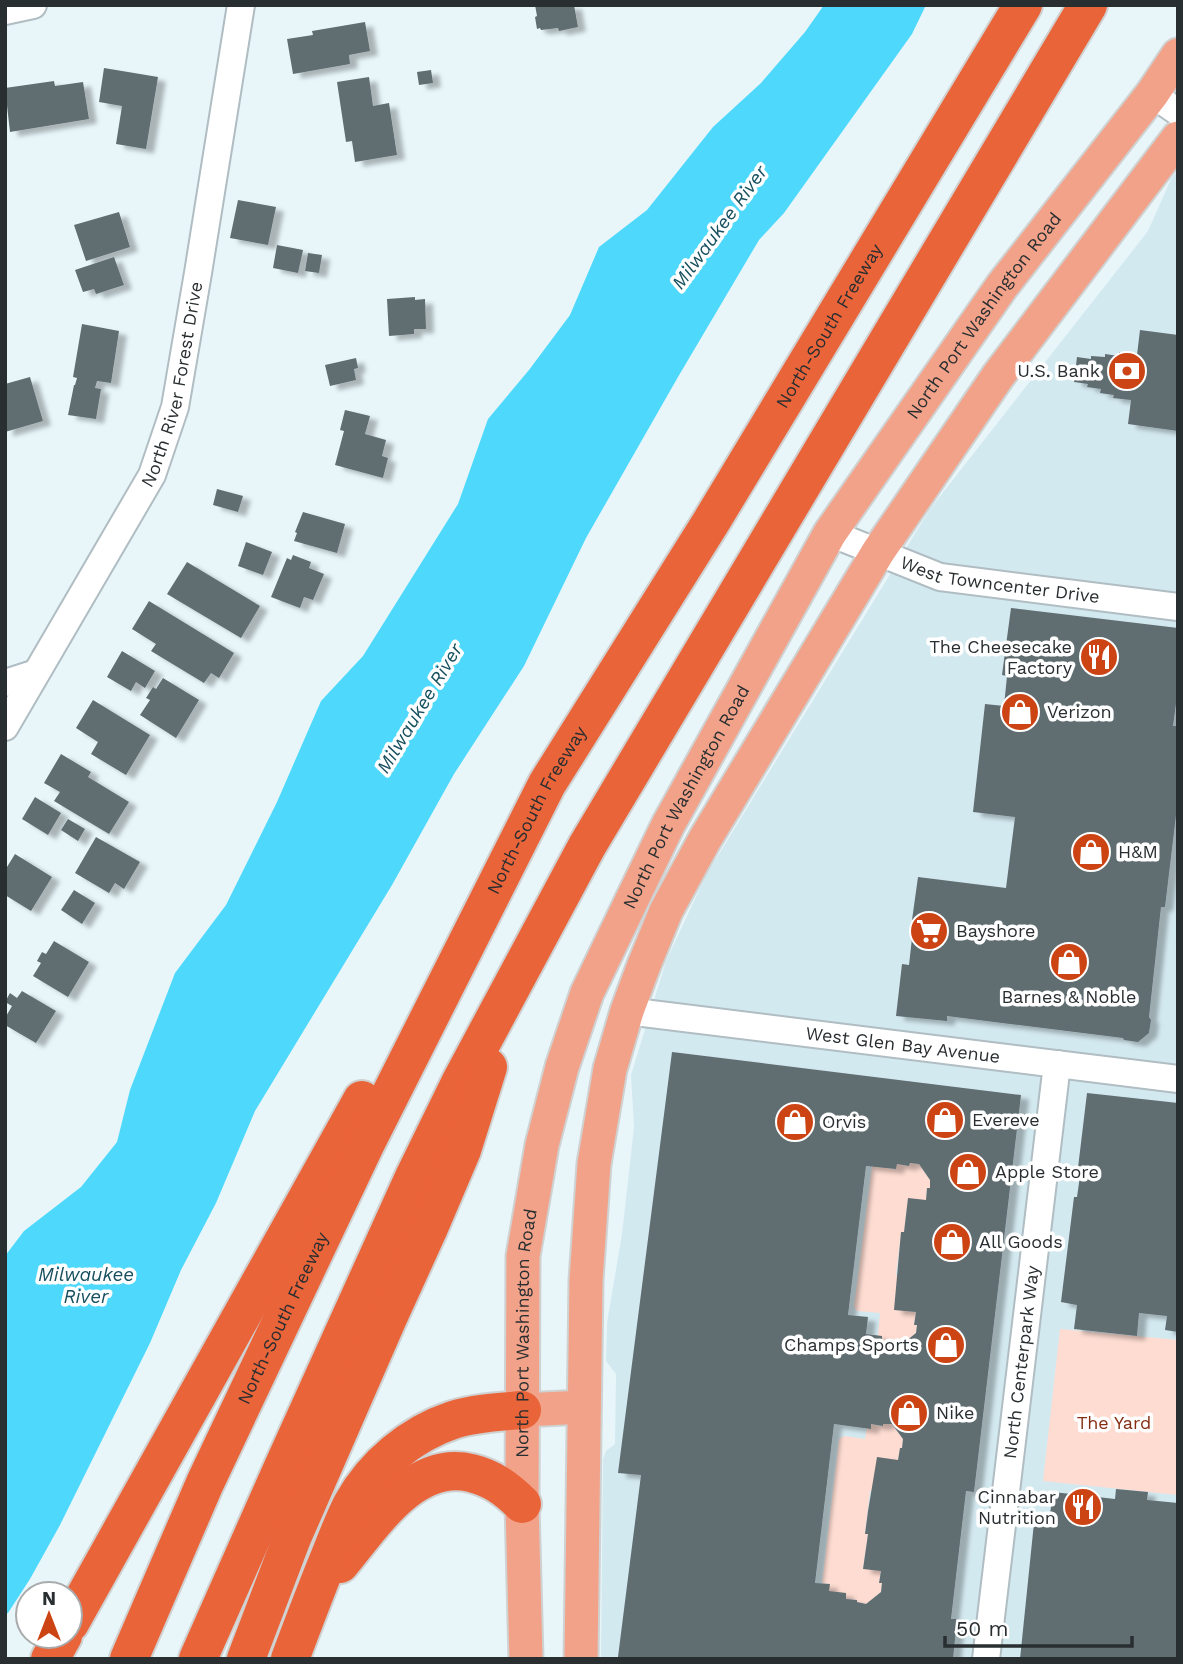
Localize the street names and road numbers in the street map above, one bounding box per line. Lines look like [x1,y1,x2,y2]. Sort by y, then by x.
street label: North Port Washington Road [902,208,1065,423]
street label: North-South Freeway [771,239,887,412]
street label: North River Forest Drive [136,280,206,491]
street label: West Towncenter Drive [897,551,1101,607]
street label: North Port Washington Road [618,681,753,912]
street label: North-South Freeway [482,722,591,897]
street label: West Glen Bay Avenue [804,1022,1001,1067]
street label: North Port Washington Road [511,1207,541,1458]
street label: North-South Freeway [233,1228,333,1408]
street label: North Centerpark Way [999,1264,1043,1460]

